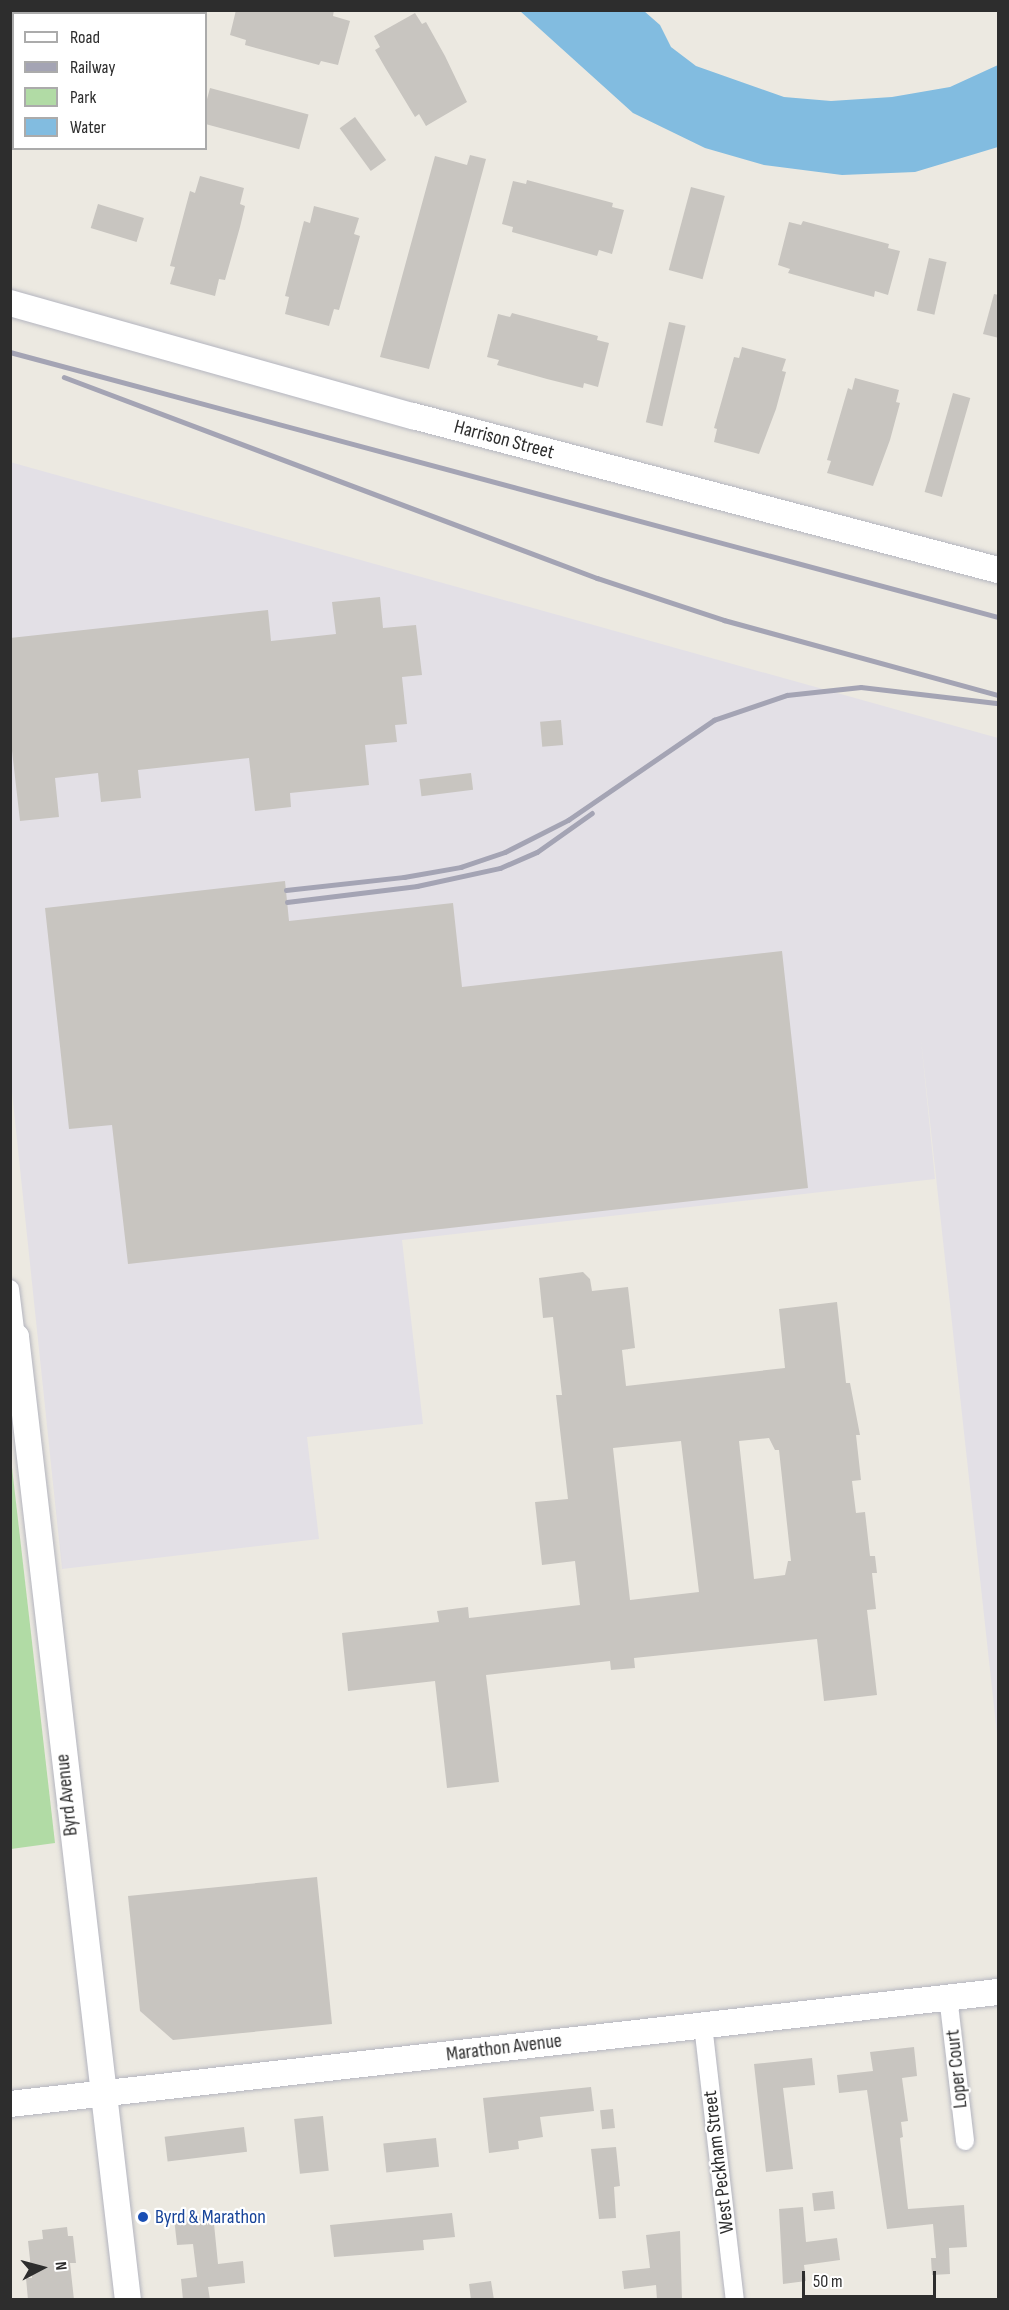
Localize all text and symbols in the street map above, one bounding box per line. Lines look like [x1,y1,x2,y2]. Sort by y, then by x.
legend [12,12,207,150]
text: Road [70,27,100,48]
text: Railway [70,57,115,78]
text: Park [70,87,96,108]
text: Water [70,117,106,138]
street label: Harrison Street [451,415,557,465]
street label: Byrd Avenue [51,1753,83,1837]
street label: Loper Court [941,2028,973,2110]
street label: Marathon Avenue [445,2029,563,2067]
street label: West Peckham Street [698,2089,740,2235]
place label: Byrd & Marathon [155,2205,266,2229]
marker: Byrd & Marathon [136,2210,150,2224]
north arrow [12,2238,72,2298]
scale bar [805,2259,938,2297]
text: N [51,2261,70,2271]
text: 50 m [813,2271,843,2292]

